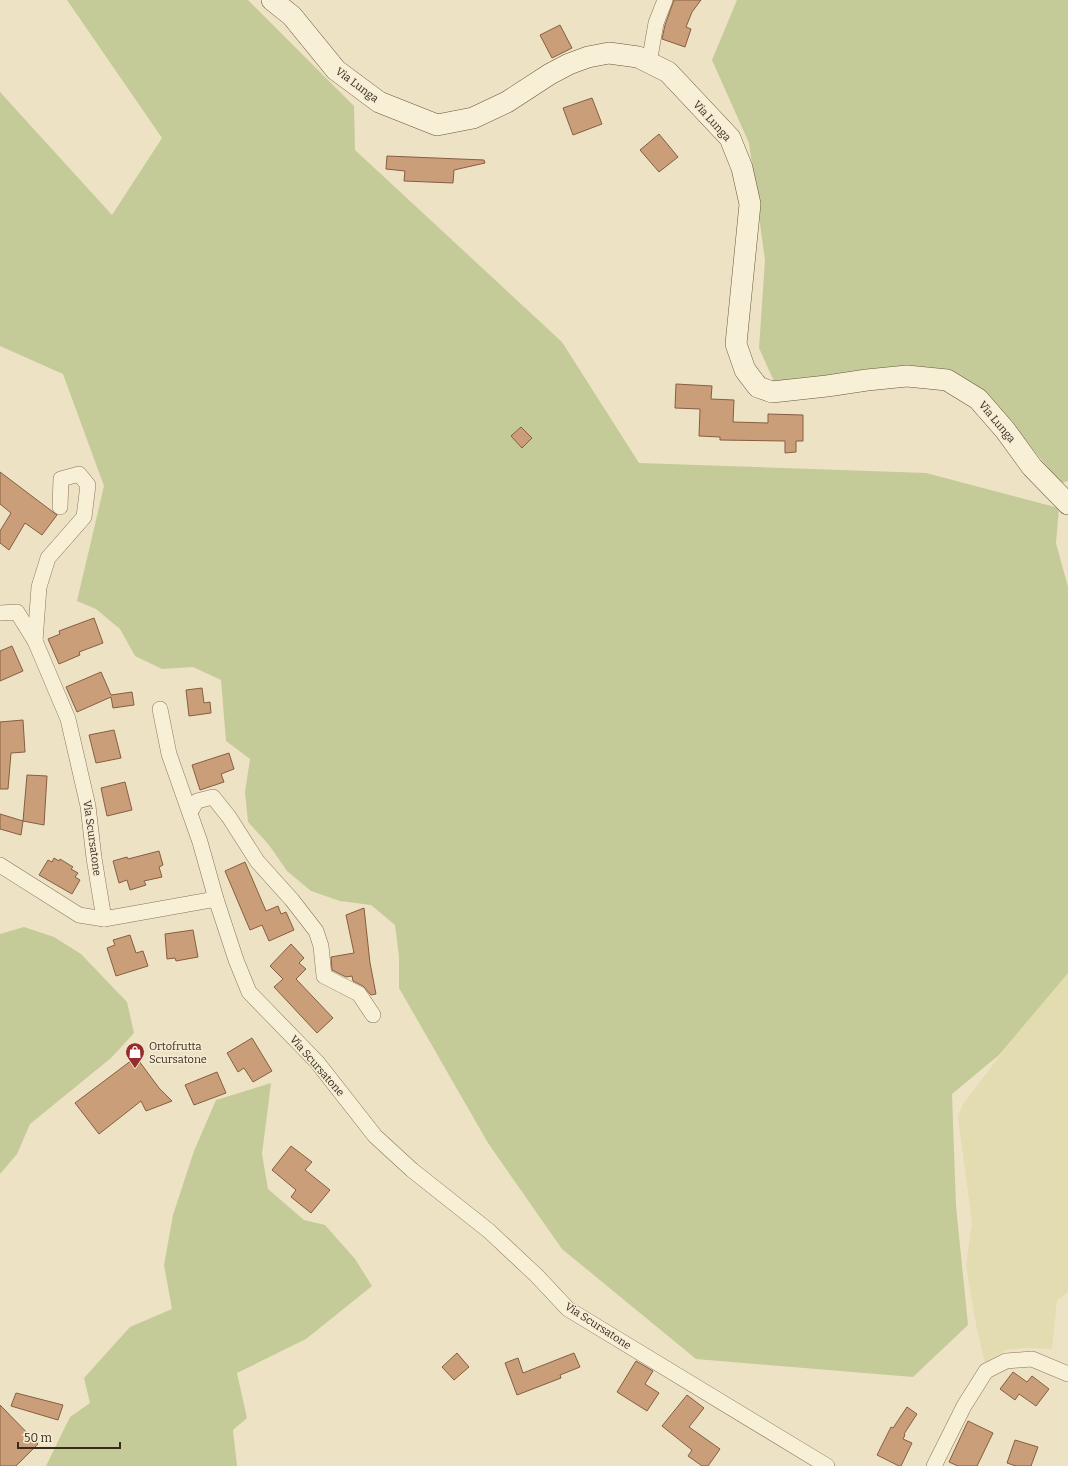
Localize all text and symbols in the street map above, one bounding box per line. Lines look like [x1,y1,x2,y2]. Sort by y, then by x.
street label: Via Lunga [333,65,381,105]
street label: Via Lunga [690,98,734,144]
street label: Via Lunga [976,399,1018,445]
street label: Via Scursatone [80,799,104,877]
street label: Via Scursatone [287,1033,347,1099]
place label: Ortofrutta Scursatone [149,1040,207,1066]
shop icon: Ortofrutta Scursatone [124,1041,146,1069]
street label: Via Scursatone [562,1300,634,1352]
scale bar [18,1424,120,1450]
text: 50 m [24,1431,53,1445]

